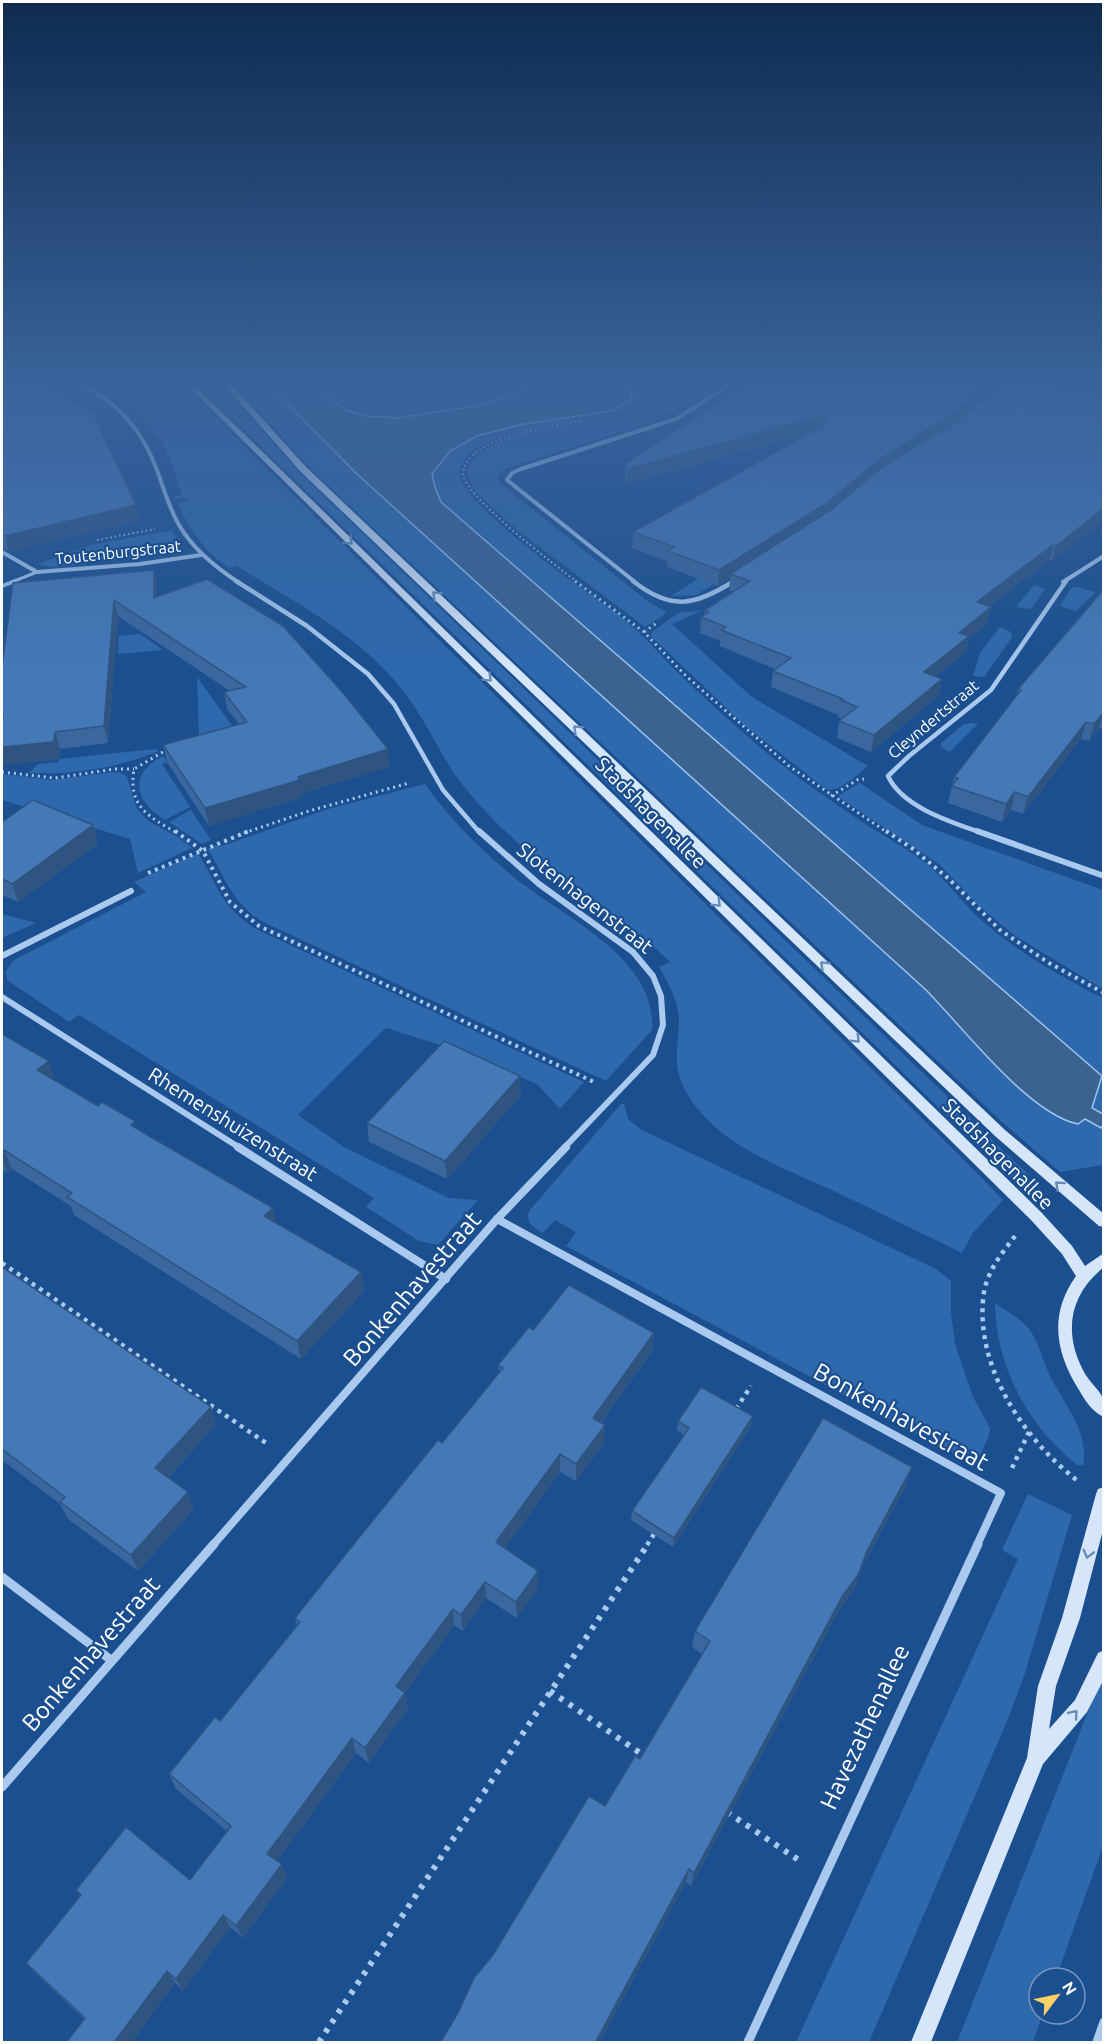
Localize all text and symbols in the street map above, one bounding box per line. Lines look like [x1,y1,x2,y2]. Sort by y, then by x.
one-way arrow [342,534,352,545]
street label: Toutenburgstraat [54,536,183,568]
one-way arrow [432,591,443,602]
one-way arrow [481,670,492,681]
street label: Cleyndertstraat [884,676,982,762]
one-way arrow [573,726,584,737]
street label: Stadshagenallee [591,752,712,873]
street label: Slotenhagenstraat [513,837,658,958]
one-way arrow [709,895,720,906]
one-way arrow [821,962,832,973]
one-way arrow [849,1032,860,1043]
street label: Rhemenshuizenstraat [144,1062,322,1185]
street label: Stadshagenallee [938,1093,1059,1214]
one-way arrow [1055,1181,1066,1192]
street label: Bonkenhavestraat [337,1206,486,1371]
street label: Bonkenhavestraat [809,1357,994,1476]
one-way arrow [1082,1549,1095,1559]
street label: Bonkenhavestraat [16,1571,165,1736]
street label: Havezathenallee [815,1640,915,1814]
one-way arrow [1067,1709,1078,1720]
north arrow [1027,1966,1087,2026]
text: N [1059,1978,1081,1998]

